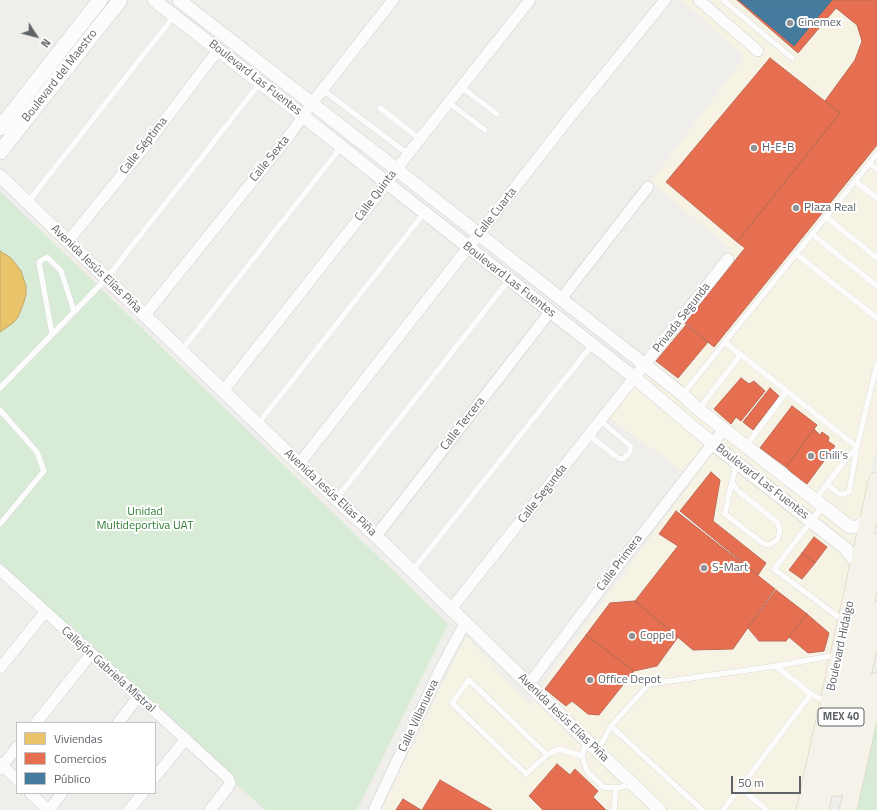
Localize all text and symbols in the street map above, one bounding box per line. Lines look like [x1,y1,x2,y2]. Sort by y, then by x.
north arrow [16,16,56,56]
place label: Cinemex [798,16,841,30]
marker: Cinemex [785,18,795,28]
street label: Boulevard del Maestro [19,27,101,125]
text: N [37,35,54,51]
street label: Boulevard Las Fuentes [206,37,304,119]
street label: Calle Séptima [117,115,171,177]
street label: Calle Sexta [247,133,293,185]
place label: H-E-B [762,141,794,155]
marker: H-E-B [749,143,759,153]
street label: Calle Quinta [352,168,400,224]
street label: Calle Cuarta [472,185,520,241]
place label: Plaza Real [804,201,856,215]
marker: Plaza Real [791,203,801,213]
street label: Avenida Jesús Elías Piña [48,222,144,316]
street label: Boulevard Las Fuentes [460,239,558,321]
street label: Privada Segunda [650,280,714,356]
street label: Calle Tercera [438,395,488,453]
street label: Boulevard Las Fuentes [713,441,811,523]
street label: Avenida Jesús Elías Piña [281,447,379,539]
place label: Chili's [819,449,848,463]
marker: Chili's [806,451,816,461]
street label: Calle Segunda [516,462,570,526]
park label: Unidad Multideportiva UAT [97,505,193,533]
street label: Calle Primera [594,532,646,594]
place label: S-Mart [712,561,748,575]
marker: S-Mart [699,563,709,573]
street label: Boulevard Hidalgo [824,600,858,692]
street label: Callejón Gabriela Mistral [58,624,158,716]
place label: Coppel [640,629,674,643]
marker: Coppel [627,631,637,641]
street label: Avenida Jesús Elías Piña [515,671,611,765]
place label: Office Depot [598,673,661,687]
marker: Office Depot [585,675,595,685]
street label: Calle Villanueva [396,677,442,755]
road number: MEX 40 [818,708,864,726]
legend [16,722,156,794]
text: Viviendas [54,729,102,748]
text: Comercios [54,749,107,768]
scale bar [733,768,803,794]
text: Público [54,769,91,788]
text: 50 m [738,773,764,792]

